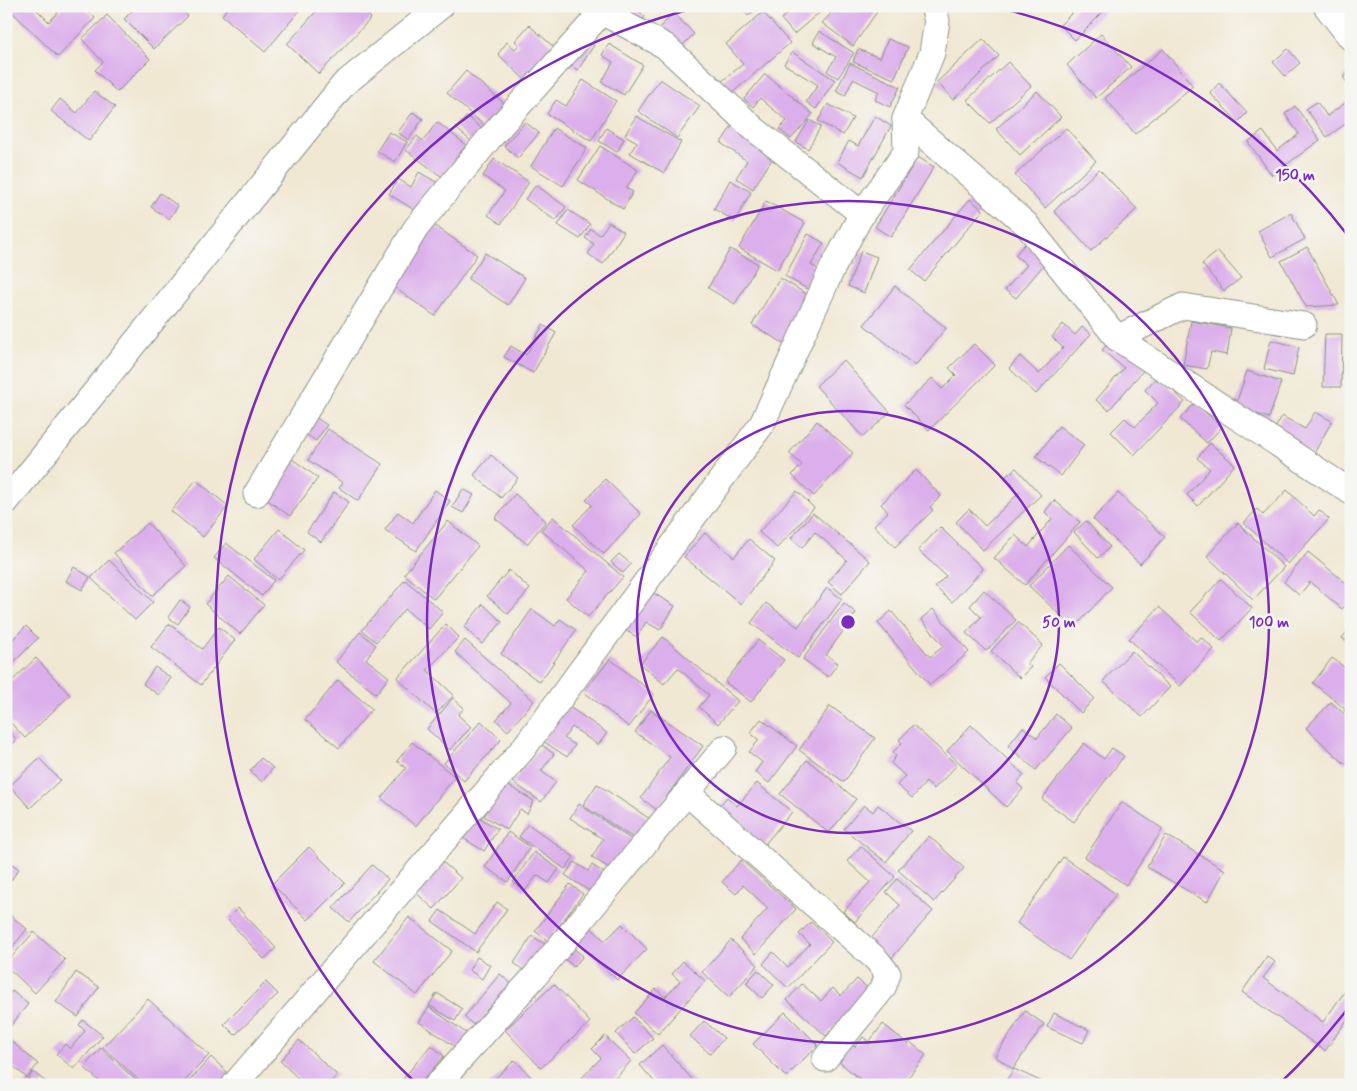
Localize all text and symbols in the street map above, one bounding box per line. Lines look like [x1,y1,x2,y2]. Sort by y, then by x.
text: 150 m [1275,166,1315,186]
centre of rings [839,613,857,631]
text: 50 m [1042,613,1076,633]
text: 100 m [1249,613,1289,633]

